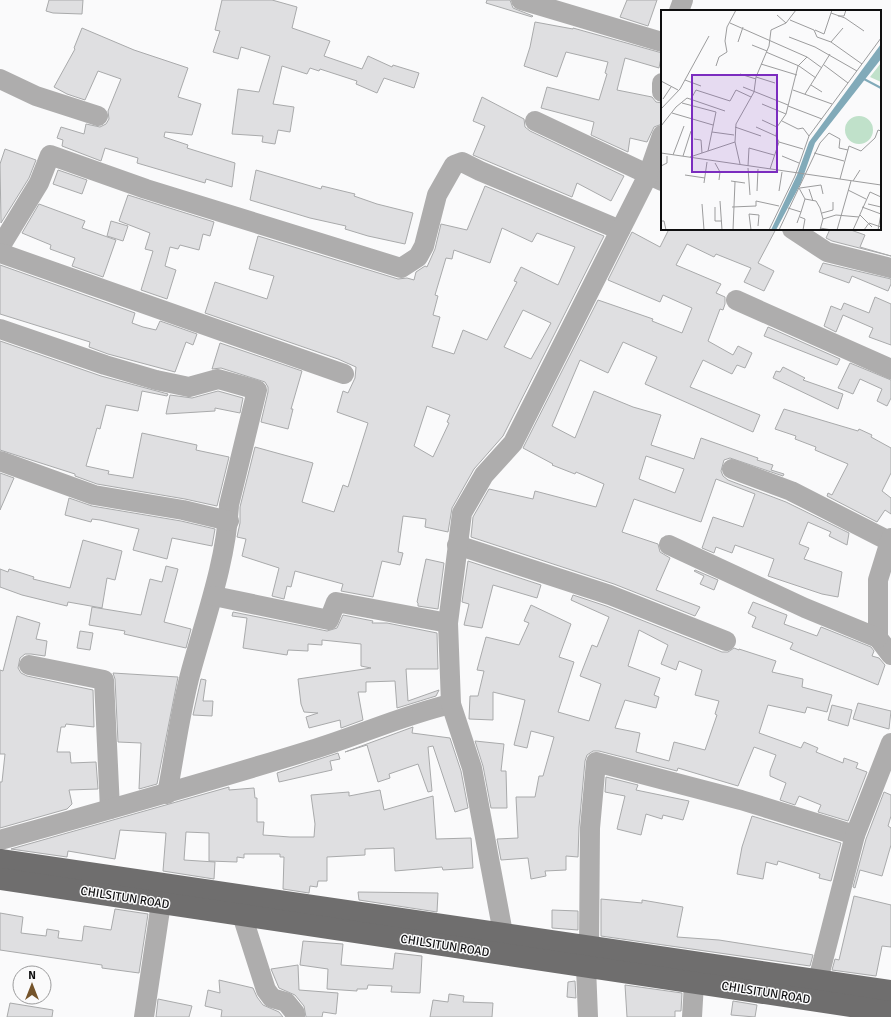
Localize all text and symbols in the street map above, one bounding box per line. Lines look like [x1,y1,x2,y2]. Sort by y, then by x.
inset map [661,10,881,230]
street label: CHILSITUN ROAD [79,884,171,912]
street label: CHILSITUN ROAD [399,932,491,960]
north arrow [12,965,52,1005]
text: N [28,969,36,982]
street label: CHILSITUN ROAD [720,979,812,1007]

